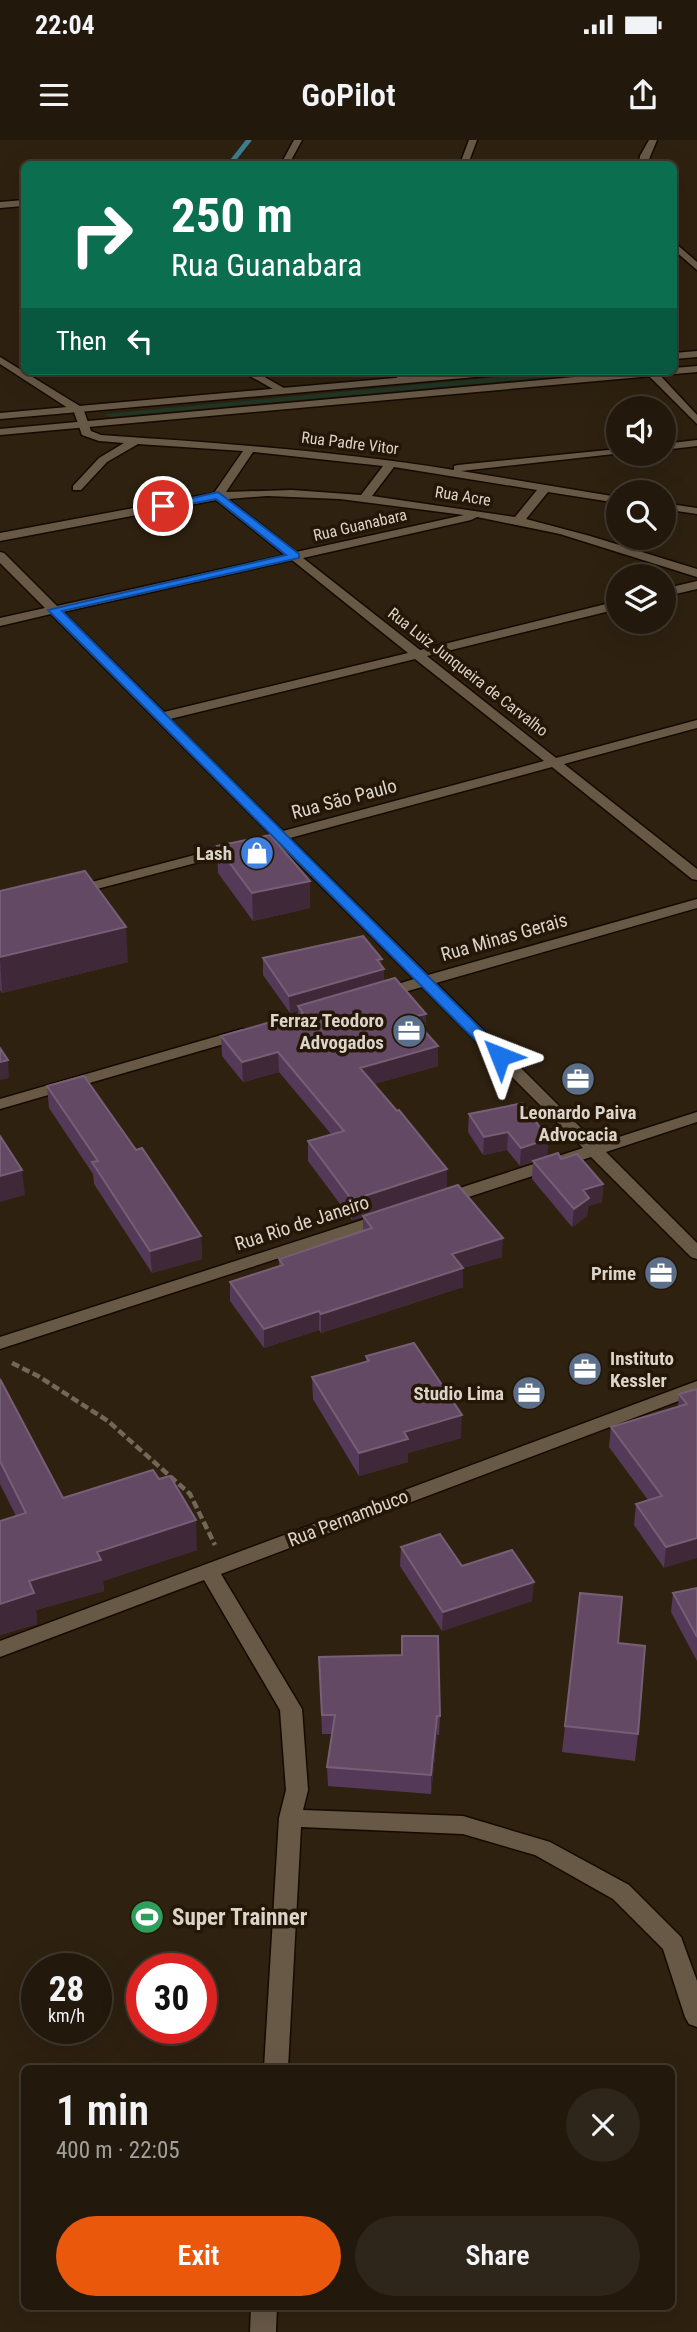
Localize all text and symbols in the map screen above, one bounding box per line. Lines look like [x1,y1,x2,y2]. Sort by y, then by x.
text: 22:04 [35,10,95,40]
icon: menu [35,76,73,114]
text: GoPilot [301,76,396,114]
icon: share [624,76,662,114]
text: 250 m [171,187,293,244]
icon: right [56,189,147,280]
text: Rua Guanabara [171,246,362,284]
icon: left [121,322,159,360]
text: Then [56,326,107,356]
map controls [606,396,676,634]
button: sound [606,396,676,466]
street label: Rua Padre Vitor [300,428,400,458]
pin [133,476,193,536]
button: search [606,480,676,550]
street label: Rua Acre [434,482,492,510]
icon: arrive [144,487,182,525]
street label: Rua Guanabara [311,505,409,545]
button: layers [606,564,676,634]
street label: Rua Luiz Junqueira de Carvalho [384,604,552,740]
street label: Rua São Paulo [289,774,399,824]
shop icon: Lash [238,834,276,872]
place label: Lash [196,842,232,865]
street label: Rua Minas Gerais [438,908,570,966]
place label: Ferraz Teodoro Advogados [270,1009,384,1054]
office icon: Ferraz Teodoro Advogados [390,1012,428,1050]
position arrow [463,1019,537,1093]
office icon: Leonardo Paiva Advocacia [559,1060,597,1098]
place label: Leonardo Paiva Advocacia [519,1101,637,1146]
street label: Rua Rio de Janeiro [232,1190,372,1256]
office icon: Prime [642,1254,680,1292]
place label: Prime [591,1262,636,1285]
place label: Instituto Kessler [610,1347,674,1392]
office icon: Instituto Kessler [566,1350,604,1388]
office icon: Studio Lima [510,1374,548,1412]
place label: Studio Lima [414,1382,504,1405]
street label: Rua Pernambuco [284,1484,412,1552]
sports icon: Super Trainner [128,1898,166,1936]
place label: Super Trainner [172,1904,308,1931]
speed limit sign: 30 [126,1953,217,2044]
text: 28 [49,1969,84,2010]
text: km/h [48,2005,85,2026]
text: 1 min [56,2086,149,2135]
button: close [566,2088,640,2162]
text: 400 m · 22:05 [56,2137,180,2164]
button: Exit [56,2216,341,2296]
button: Share [355,2216,640,2296]

